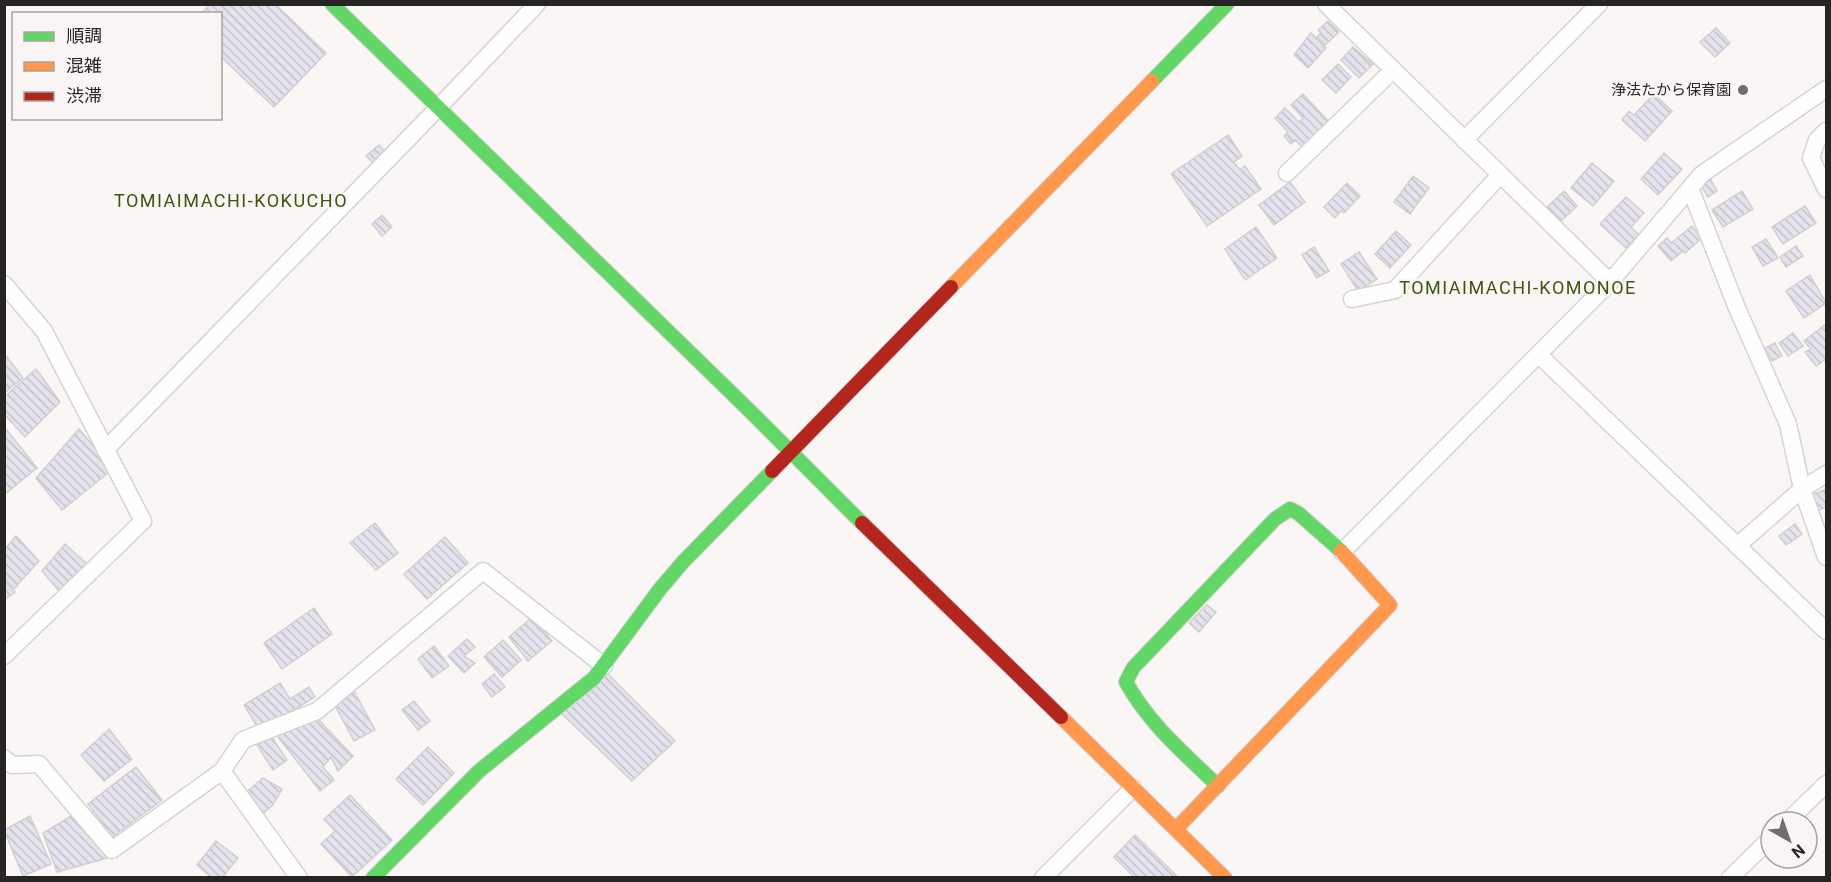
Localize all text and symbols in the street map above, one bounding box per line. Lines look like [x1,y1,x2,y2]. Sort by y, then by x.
legend [12,12,222,120]
text: 順調 [66,25,102,46]
text: 混雑 [66,55,102,76]
place label: 浄法たから保育園 [1611,81,1731,99]
marker: 浄法たから保育園 [1736,83,1750,97]
text: 渋滞 [66,85,102,106]
district label: TOMIAIMACHI-KOKUCHO [114,190,348,211]
district label: TOMIAIMACHI-KOMONOE [1399,277,1637,298]
north arrow [1759,810,1819,870]
text: N [1788,840,1809,862]

